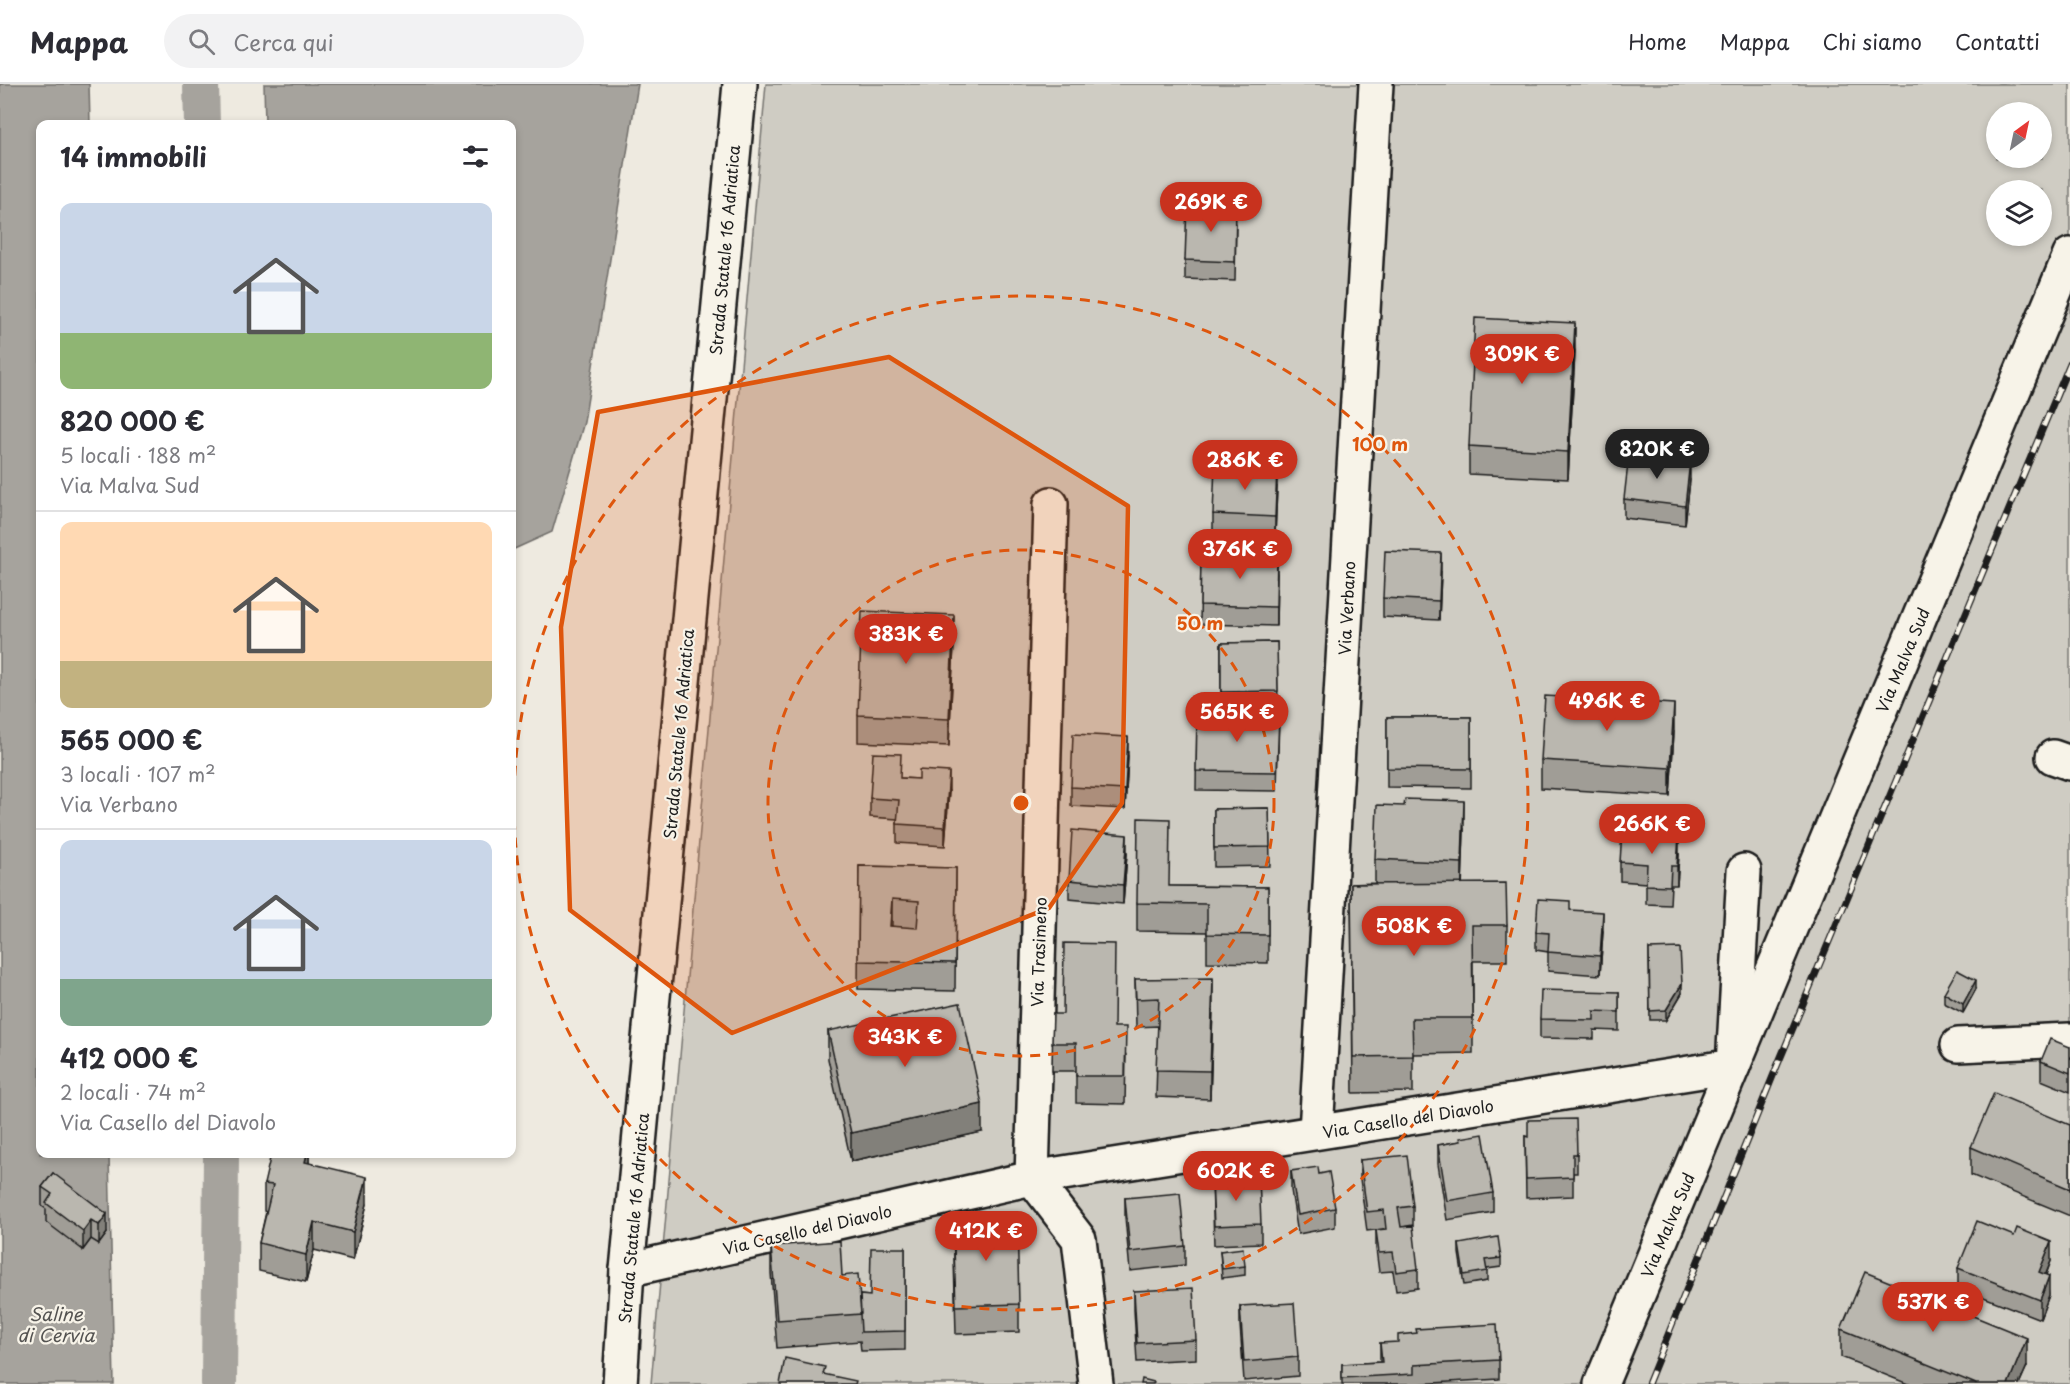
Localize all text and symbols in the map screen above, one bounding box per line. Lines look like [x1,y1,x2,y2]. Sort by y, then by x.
search box [164,14,584,68]
text: Mappa [30,20,128,63]
icon: search [185,25,218,58]
text: Cerca qui [233,25,334,58]
text: Home [1628,25,1687,57]
text: Mappa [1720,25,1790,57]
text: Chi siamo [1823,25,1922,57]
text: Contatti [1955,25,2040,57]
north arrow [1986,102,2052,168]
map controls [1986,102,2052,246]
text: 14 immobili [60,137,207,176]
icon: filters [459,140,492,173]
street label: Strada Statale 16 Adriatica [703,144,745,356]
button: layers [1986,180,2052,246]
pin: 269K € [1162,182,1260,233]
text: 269K € [1174,186,1248,216]
icon: home [222,242,330,350]
pin: 309K € [1473,334,1571,385]
text: 309K € [1484,338,1560,368]
text: 820 000 € [60,401,205,440]
pin: 820K € [1608,429,1706,480]
text: 100 m [1352,430,1408,457]
text: 820K € [1619,433,1695,463]
text: 5 locali · 188 m² [60,440,216,470]
pin: 286K € [1196,440,1294,491]
text: 286K € [1206,444,1284,474]
text: Via Malva Sud [60,470,200,500]
pin: 376K € [1191,529,1289,580]
text: 376K € [1202,533,1278,563]
street label: Via Verbano [1332,560,1360,656]
icon: home [222,561,330,669]
street label: Via Malva Sud [1869,604,1935,716]
text: 50 m [1177,609,1223,636]
pin: 383K € [857,614,955,665]
text: 383K € [868,618,944,648]
street label: Strada Statale 16 Adriatica [657,628,699,840]
pin: 496K € [1558,681,1656,732]
text: 496K € [1569,685,1645,715]
pin: 565K € [1188,692,1286,743]
text: 565K € [1199,696,1275,726]
text: 565 000 € [60,720,203,759]
text: 3 locali · 107 m² [60,759,216,789]
text: Via Verbano [60,789,178,819]
centre of rings [1011,793,1031,813]
pin: 266K € [1603,804,1701,855]
text: 266K € [1613,808,1691,838]
icon: home [222,879,330,987]
street label: Via Trasimeno [1024,896,1052,1007]
pin: 508K € [1365,906,1463,957]
text: 508K € [1376,910,1452,940]
pin: 343K € [856,1017,954,1068]
text: 343K € [867,1021,943,1051]
text: 412 000 € [60,1038,198,1077]
text: 2 locali · 74 m² [60,1077,206,1107]
street label: Via Casello del Diavolo [1321,1093,1495,1143]
text: Via Casello del Diavolo [60,1107,276,1137]
street label: Strada Statale 16 Adriatica [612,1112,654,1324]
pin: 602K € [1187,1151,1285,1202]
text: 602K € [1197,1155,1275,1185]
street label: Via Malva Sud [1634,1169,1700,1281]
street label: Via Casello del Diavolo [720,1198,894,1260]
pin: 412K € [937,1211,1035,1262]
text: 412K € [949,1215,1023,1245]
pin: 537K € [1884,1282,1982,1333]
text: 537K € [1896,1286,1970,1316]
water label: Saline di Cervia [17,1300,95,1348]

